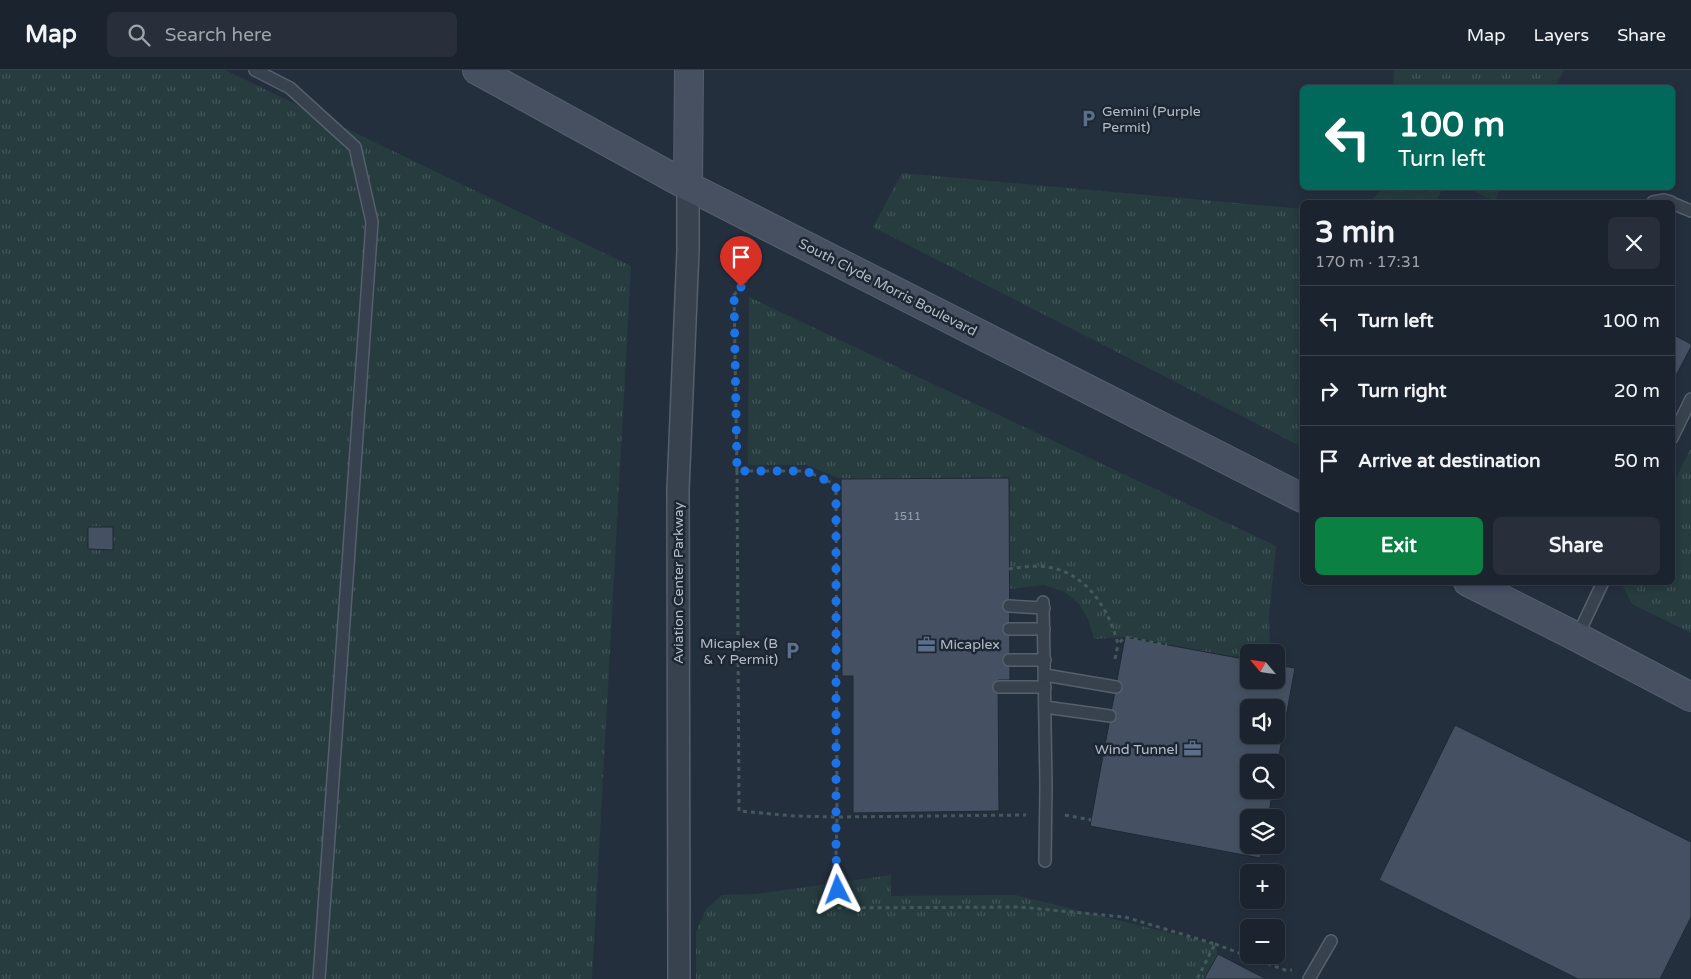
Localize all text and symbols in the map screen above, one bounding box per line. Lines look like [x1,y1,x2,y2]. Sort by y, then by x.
search box [107,12,457,57]
text: Map [25,20,77,49]
icon: search [125,21,153,49]
text: Search here [165,24,272,46]
text: Map [1467,24,1506,46]
text: Layers [1534,24,1589,46]
text: Share [1617,24,1666,46]
place label: Gemini (Purple Permit) [1102,103,1201,136]
text: 100 m [1398,104,1505,146]
icon: left [1315,105,1380,170]
parking icon: Gemini (Purple Permit) [1078,109,1098,129]
text: Turn left [1398,146,1486,172]
text: 3 min [1315,214,1395,251]
button: close [1608,217,1660,269]
street label: South Clyde Morris Boulevard [796,235,980,340]
pin [720,236,762,287]
icon: arrive [727,243,755,271]
text: 170 m · 17:31 [1315,252,1421,272]
icon: left [1315,307,1343,335]
text: Turn left [1358,310,1434,332]
text: 100 m [1602,310,1660,332]
icon: right [1315,377,1343,405]
text: Turn right [1358,380,1446,402]
text: 20 m [1614,380,1660,402]
icon: arrive [1315,447,1343,475]
text: Arrive at destination [1358,450,1541,472]
text: 50 m [1614,450,1660,472]
street label: Aviation Center Parkway [670,501,687,664]
house number: 1511 [893,510,921,523]
button: Exit [1315,517,1483,575]
button: Share [1493,517,1660,575]
office icon: Micaplex [916,634,936,654]
place label: Micaplex (B & Y Permit) [700,635,778,668]
place label: Micaplex [940,636,1000,653]
parking icon: Micaplex (B & Y Permit) [782,641,802,661]
north arrow [1240,644,1285,689]
map controls [1240,644,1285,964]
button: sound [1240,699,1285,744]
office icon: Wind Tunnel [1182,739,1202,759]
place label: Wind Tunnel [1095,741,1178,758]
button: search [1240,754,1285,799]
button: layers [1240,809,1285,854]
position arrow [811,863,863,915]
button: + [1240,864,1285,909]
button: − [1240,919,1285,964]

